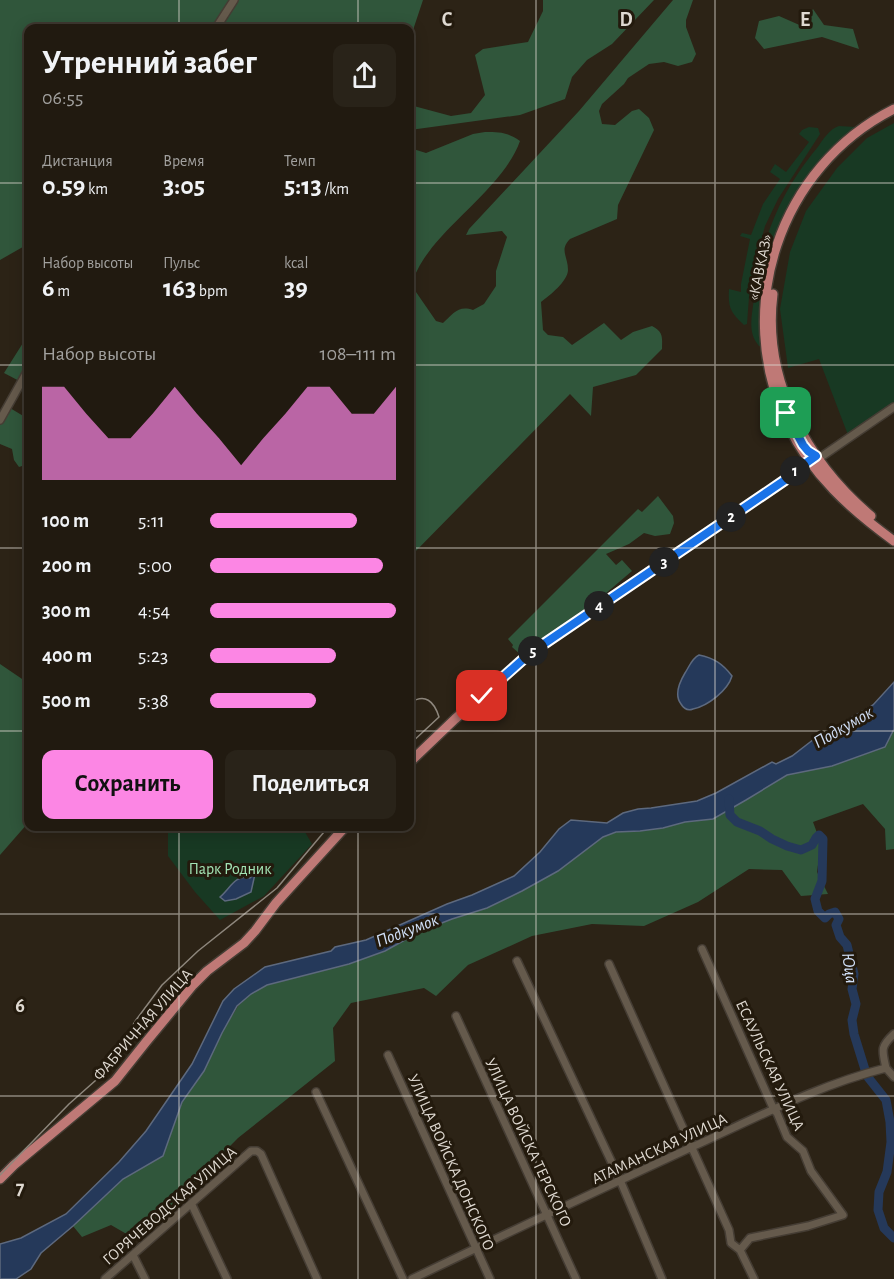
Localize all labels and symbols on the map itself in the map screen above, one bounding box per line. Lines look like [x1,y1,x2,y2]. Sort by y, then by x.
text: C [442,10,453,30]
text: D [619,10,633,30]
text: E [800,10,810,30]
street label: «КАВКАЗ» [745,233,775,302]
pin [760,387,811,438]
pin: 1 [780,456,810,486]
pin: 2 [716,502,746,532]
pin: 3 [649,547,679,577]
pin: 4 [584,591,614,621]
pin: 5 [518,636,548,666]
pin [456,670,507,721]
water label: Подкумок [811,703,877,752]
park label: Парк Родник [189,861,272,877]
water label: Подкумок [374,911,442,951]
water label: Юца [838,952,860,985]
street label: ФАБРИЧНАЯ УЛИЦА [90,965,196,1083]
text: 6 [15,996,25,1016]
street label: ЕСАУЛЬСКАЯ УЛИЦА [733,998,808,1134]
street label: УЛИЦА ВОЙСКА ТЕРСКОГО [482,1055,575,1229]
street label: УЛИЦА ВОЙСКА ДОНСКОГО [405,1071,498,1253]
street label: АТАМАНСКАЯ УЛИЦА [589,1110,730,1187]
street label: ГОРЯЧЕВОДСКАЯ УЛИЦА [100,1143,240,1268]
text: 7 [16,1178,25,1198]

